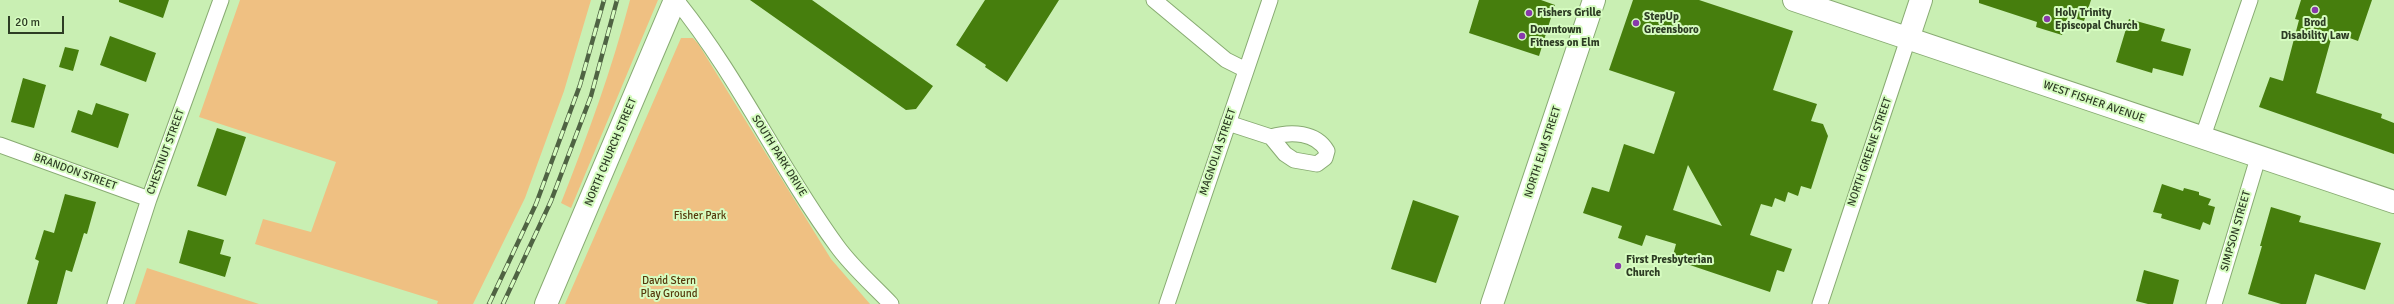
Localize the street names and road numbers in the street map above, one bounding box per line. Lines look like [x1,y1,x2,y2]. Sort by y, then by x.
street label: WEST FISHER AVENUE [2041,78,2147,126]
street label: NORTH CHURCH STREET [582,96,640,208]
street label: NORTH GREENE STREET [1845,96,1895,208]
street label: NORTH ELM STREET [1522,105,1564,199]
street label: MAGNOLIA STREET [1197,107,1239,197]
street label: CHESTNUT STREET [144,108,188,196]
street label: SOUTH PARK DRIVE [749,113,809,199]
street label: BRANDON STREET [32,151,118,193]
street label: SIMPSON STREET [2218,189,2254,273]

